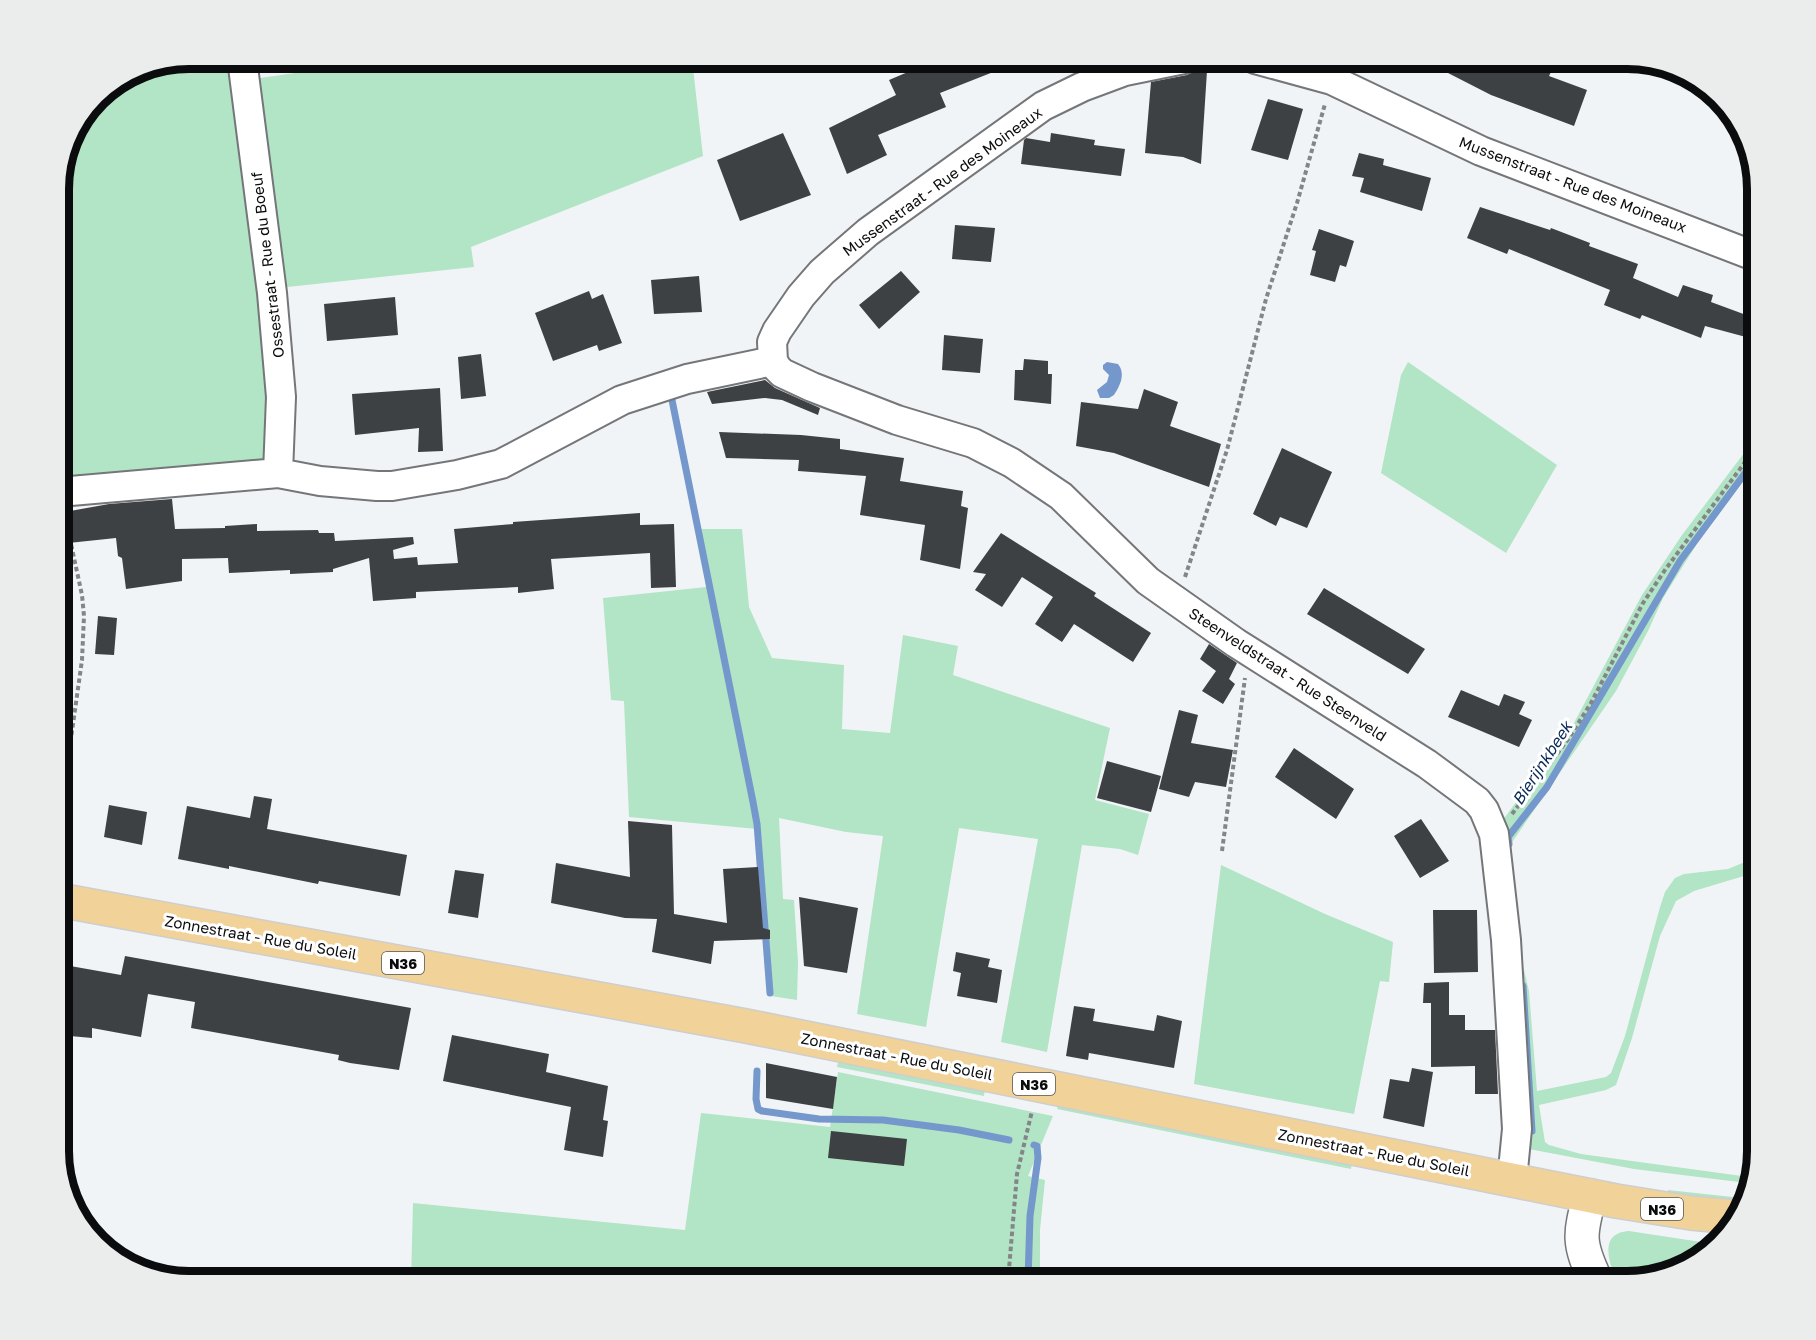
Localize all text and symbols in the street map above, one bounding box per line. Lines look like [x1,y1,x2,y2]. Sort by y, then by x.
street label: Mussenstraat - Rue des Moineaux [839,103,1045,259]
street label: Mussenstraat - Rue des Moineaux [1457,132,1689,236]
street label: Ossestraat - Rue du Boeuf [247,171,287,359]
street label: Steenveldstraat - Rue Steenveld [1186,603,1390,745]
water label: Bierijnkbeek [1508,716,1577,808]
street label: Zonnestraat - Rue du Soleil [164,911,359,963]
road number: N36 [382,952,424,974]
street label: Zonnestraat - Rue du Soleil [800,1029,994,1083]
road number: N36 [1013,1073,1055,1095]
street label: Zonnestraat - Rue du Soleil [1277,1125,1471,1179]
road number: N36 [1641,1198,1683,1220]

